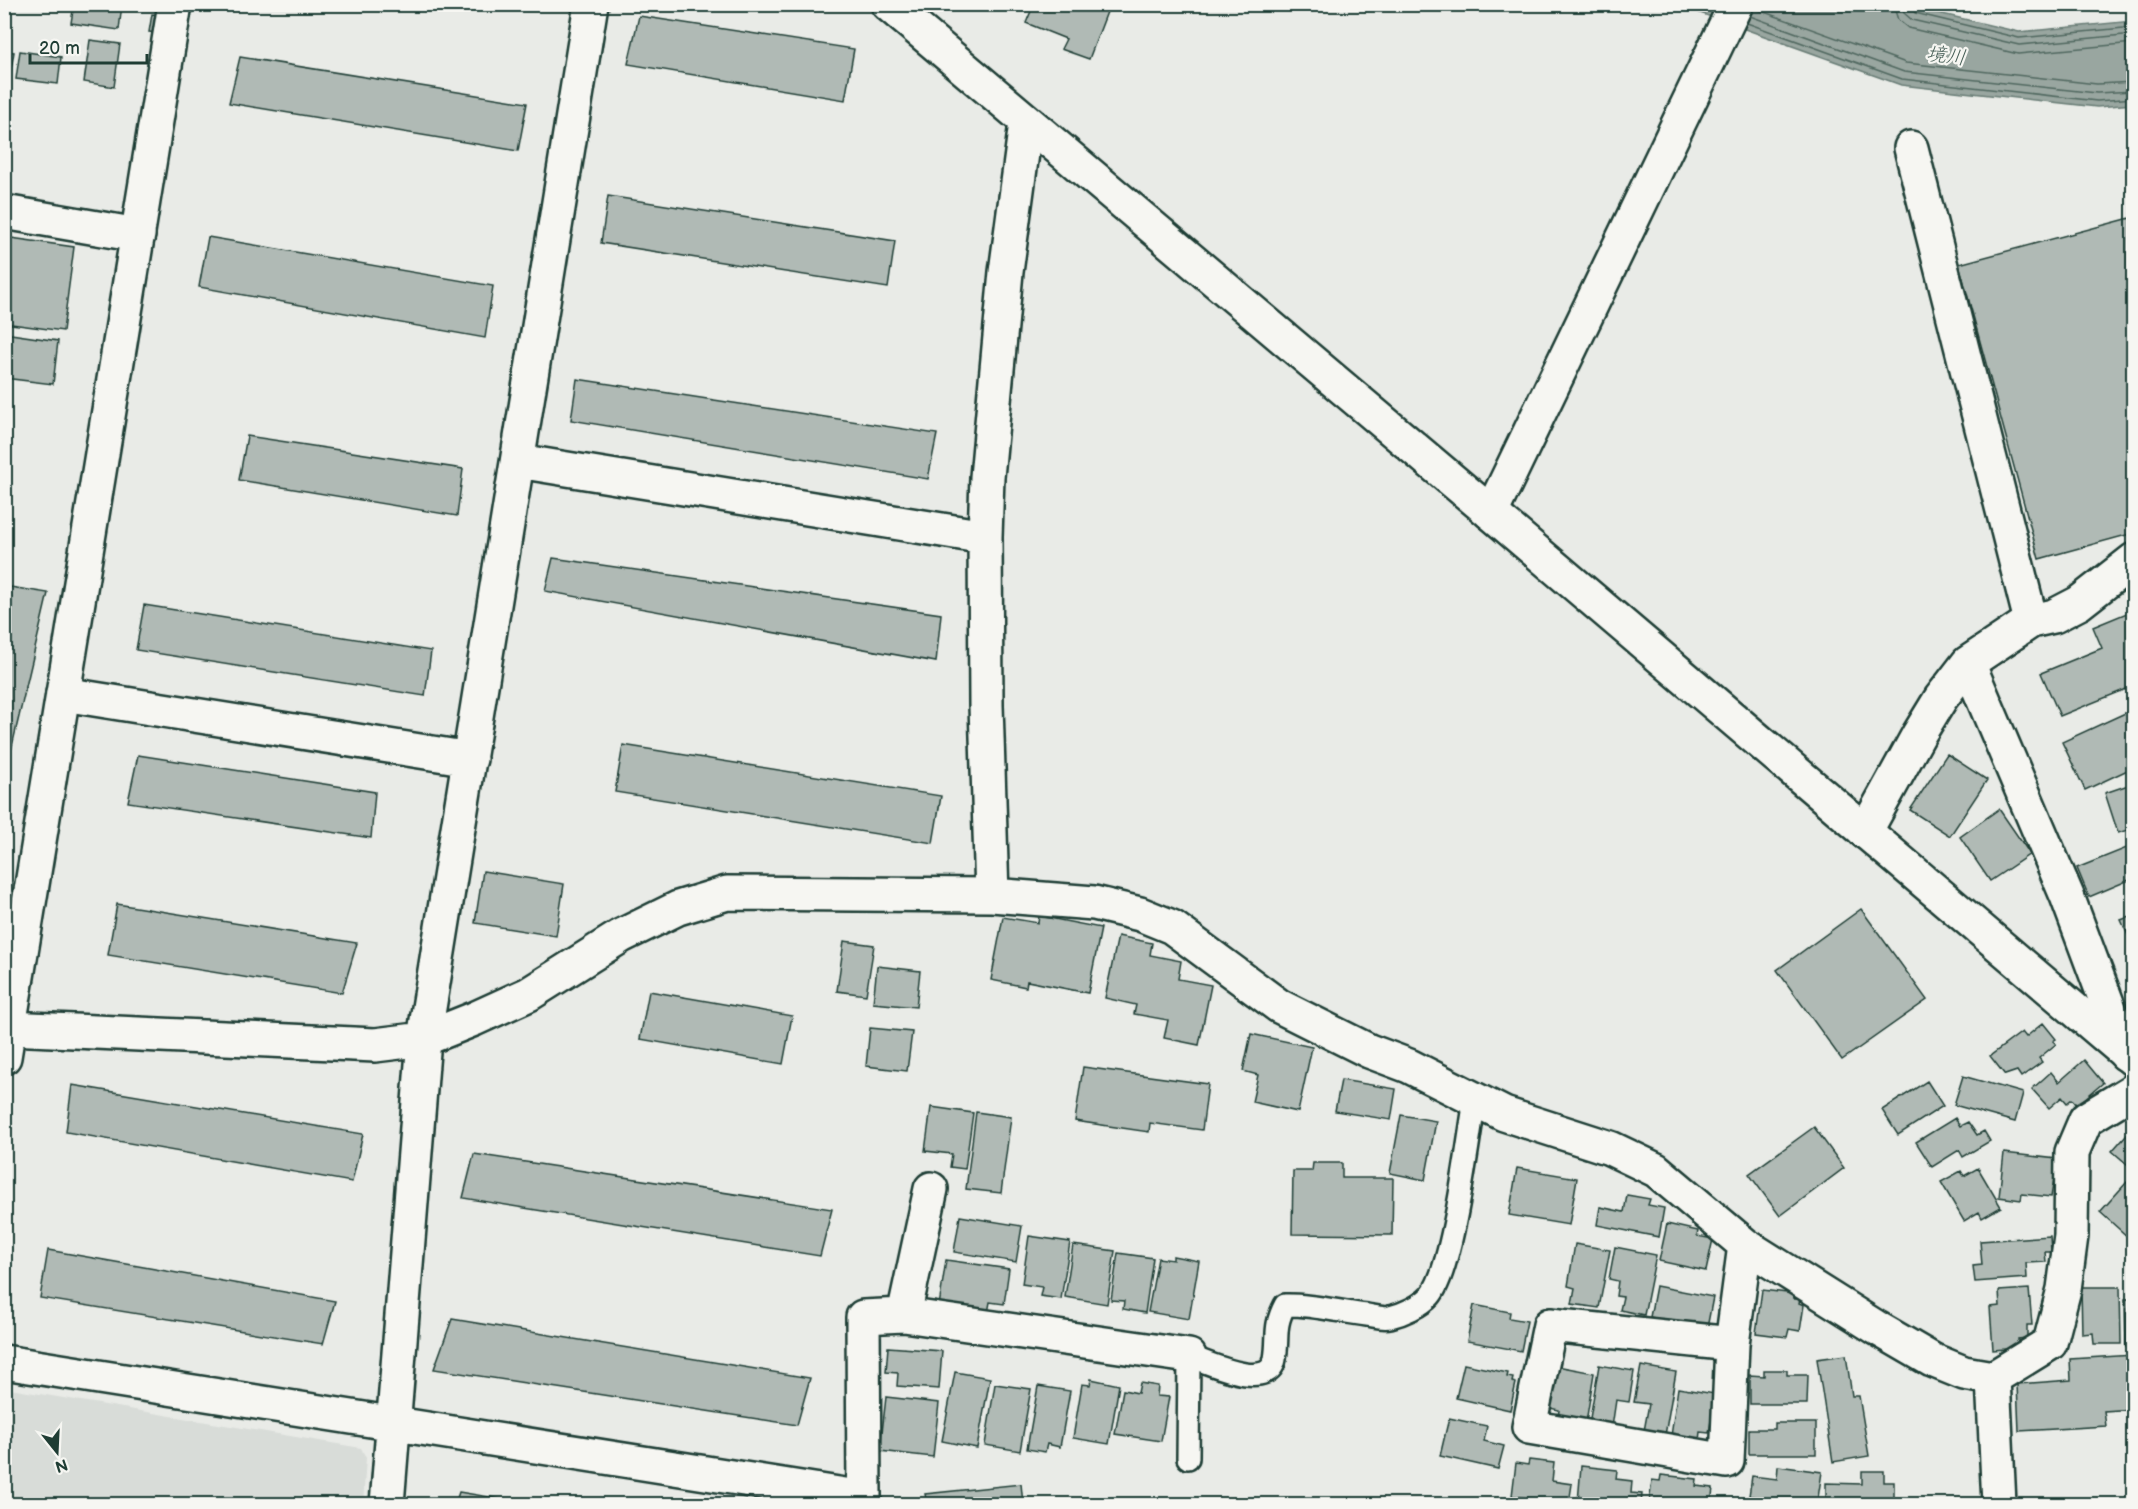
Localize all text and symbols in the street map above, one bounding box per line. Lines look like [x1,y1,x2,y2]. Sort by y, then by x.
scale bar [30,27,147,65]
text: 20 m [39,38,80,59]
water label: 境川 [1925,42,1967,70]
north arrow [27,1422,87,1482]
text: N [53,1454,70,1476]

